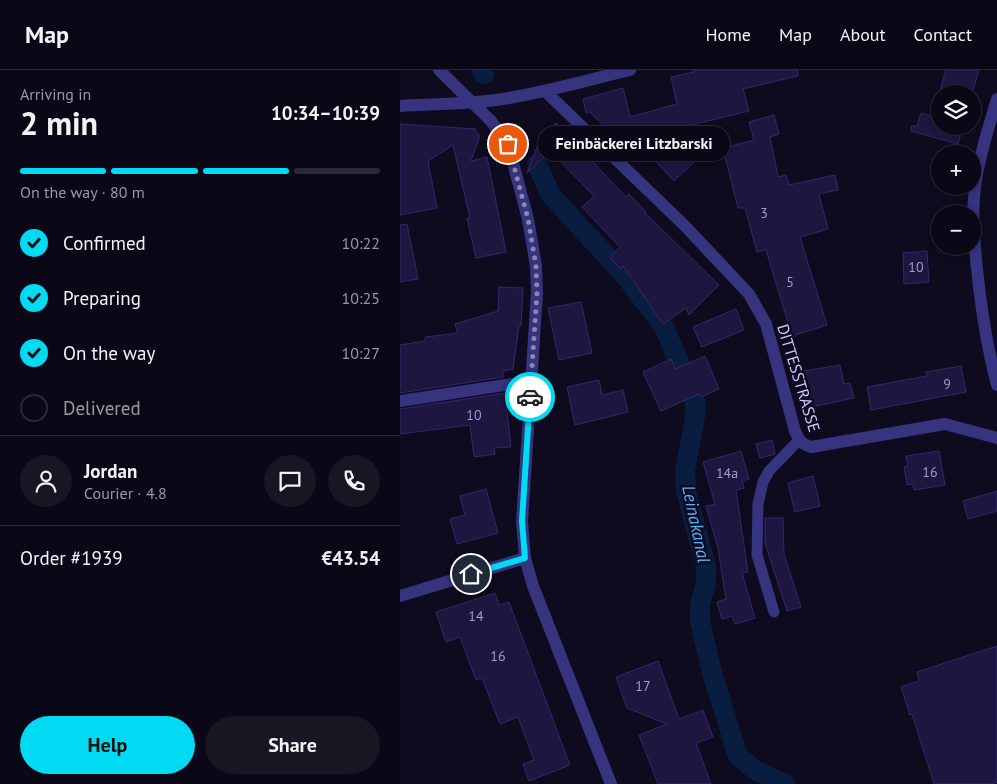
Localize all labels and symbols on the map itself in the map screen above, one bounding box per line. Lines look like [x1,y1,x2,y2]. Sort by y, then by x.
pin [487,123,529,165]
callout: Feinbäckerei Litzbarski [538,126,730,162]
house number: 3 [760,204,768,222]
house number: 10 [908,258,924,276]
house number: 5 [786,273,794,291]
street label: DITTESSTRASSE [773,322,825,434]
courier [505,372,555,422]
house number: 9 [943,375,951,393]
house number: 10 [466,406,482,424]
house number: 16 [922,463,938,481]
house number: 14a [716,464,738,482]
water label: Leinakanal [677,483,716,565]
pin [450,553,492,595]
house number: 14 [468,607,484,625]
house number: 16 [490,647,506,665]
house number: 17 [635,677,651,695]

